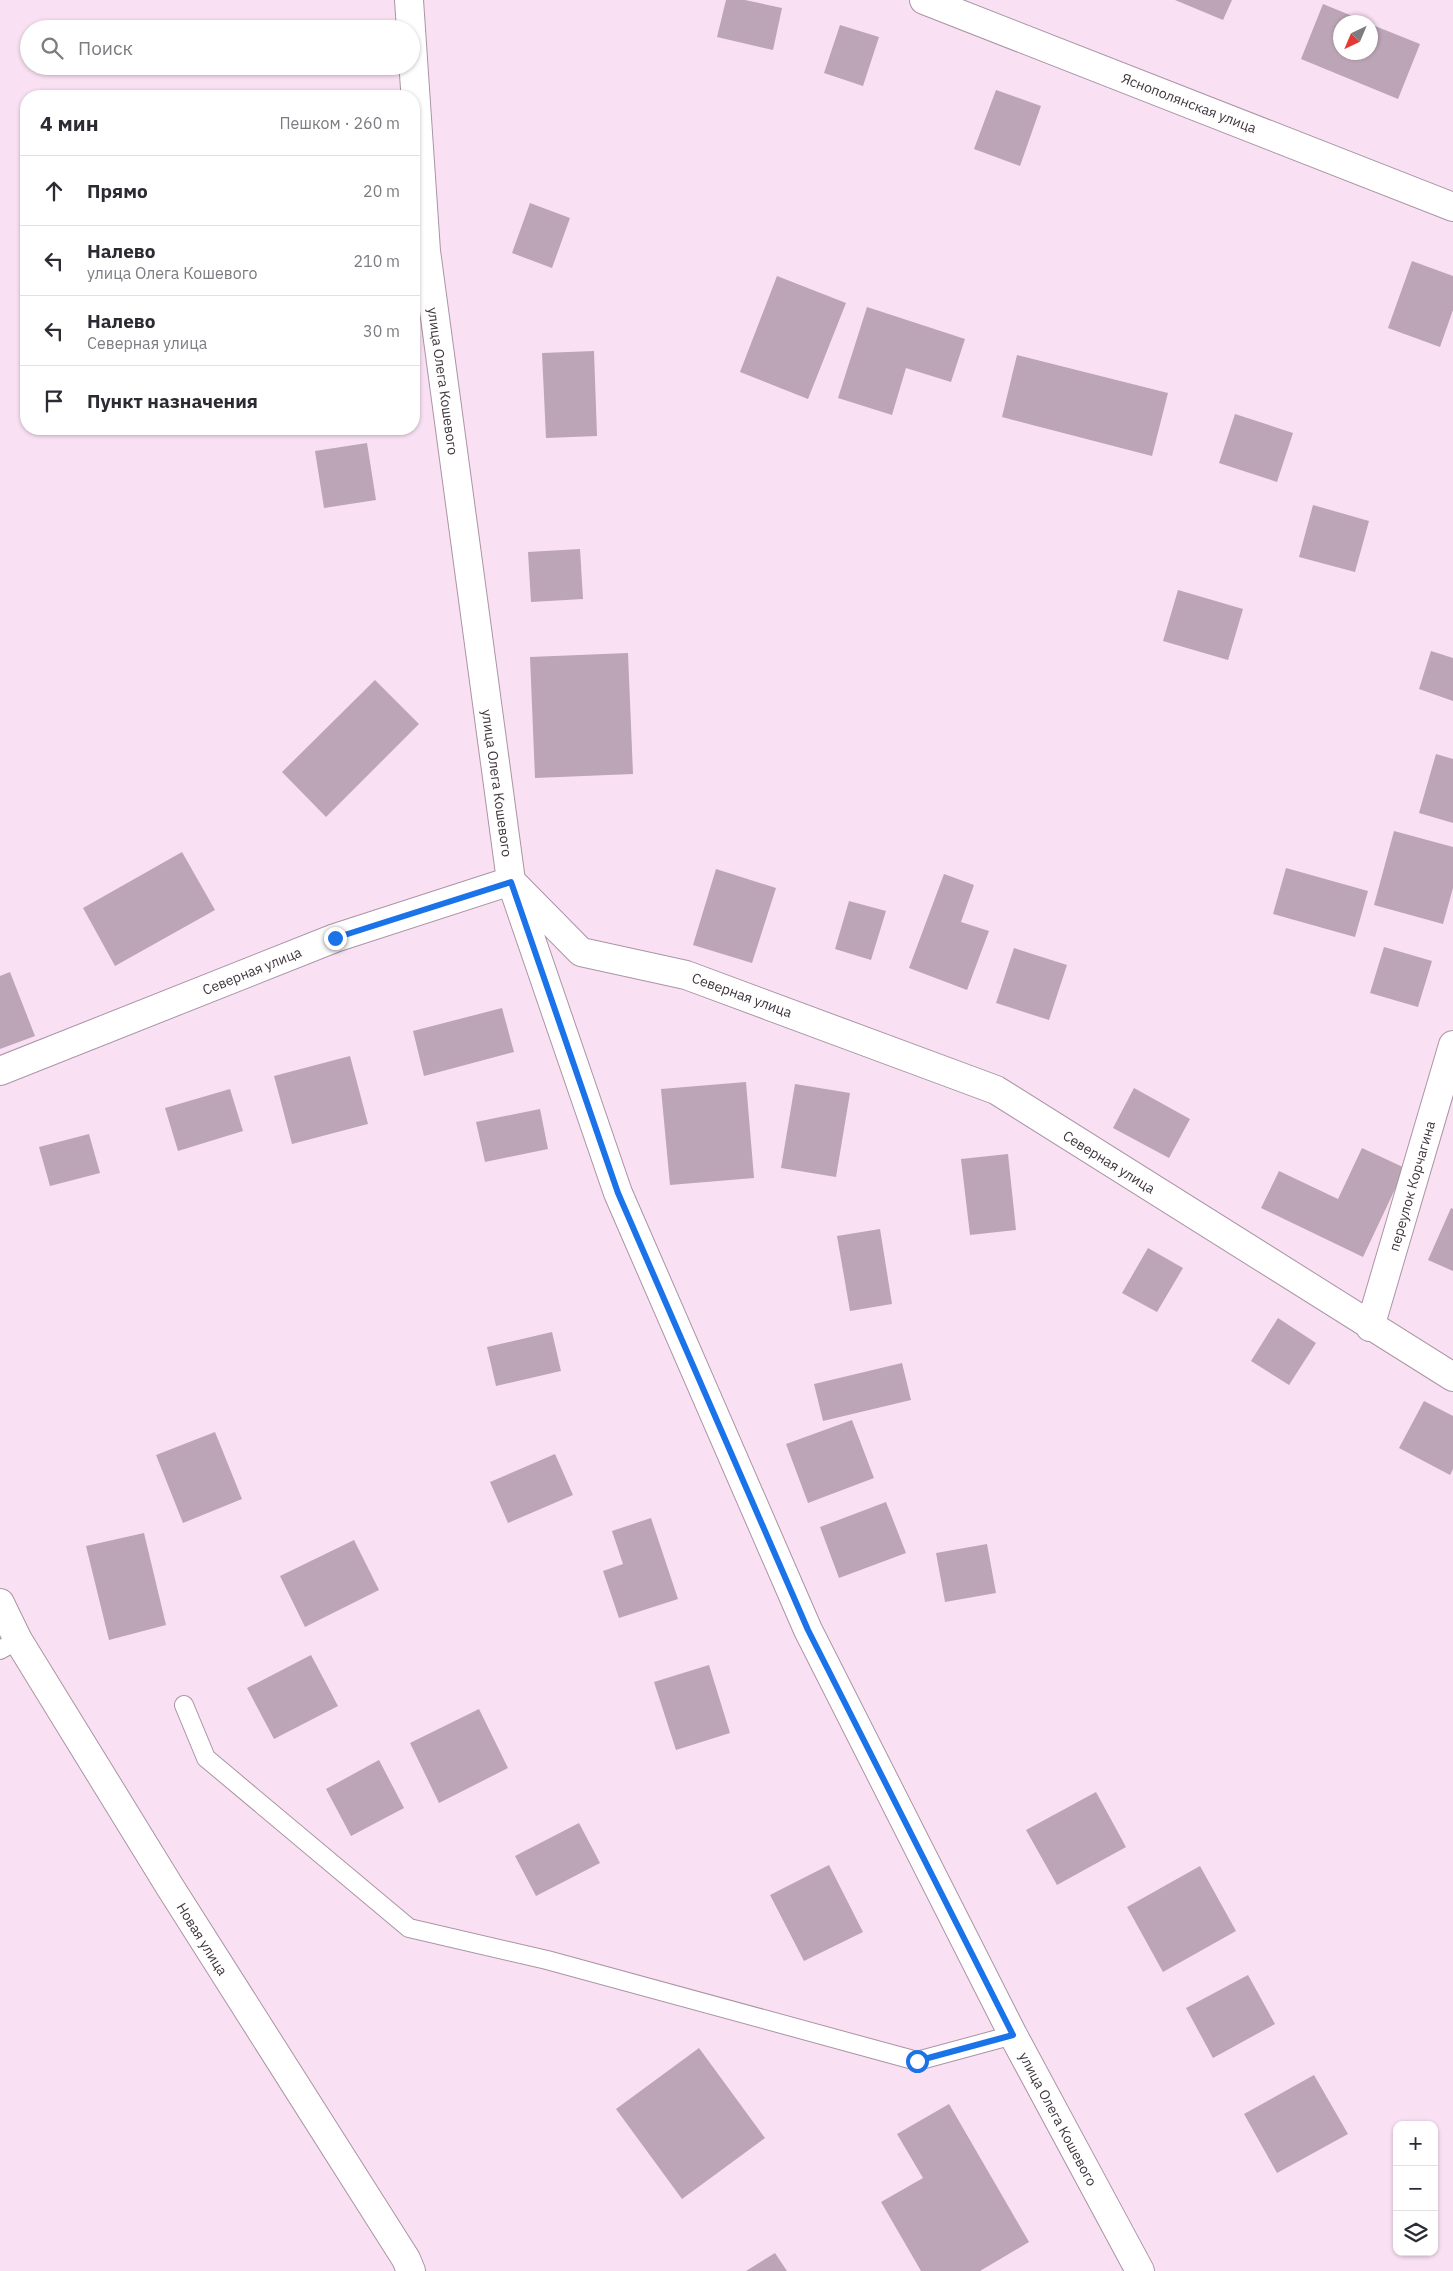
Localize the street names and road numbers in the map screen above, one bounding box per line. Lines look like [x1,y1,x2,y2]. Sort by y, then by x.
street label: Яснополянская улица [1119,69,1260,137]
street label: улица Олега Кошевого [424,306,462,456]
street label: улица Олега Кошевого [478,708,516,858]
street label: Северная улица [200,943,305,999]
street label: Северная улица [689,969,795,1022]
street label: переулок Корчагина [1385,1118,1439,1253]
street label: Северная улица [1060,1126,1159,1198]
street label: Новая улица [173,1899,232,1979]
street label: улица Олега Кошевого [1015,2049,1101,2189]

